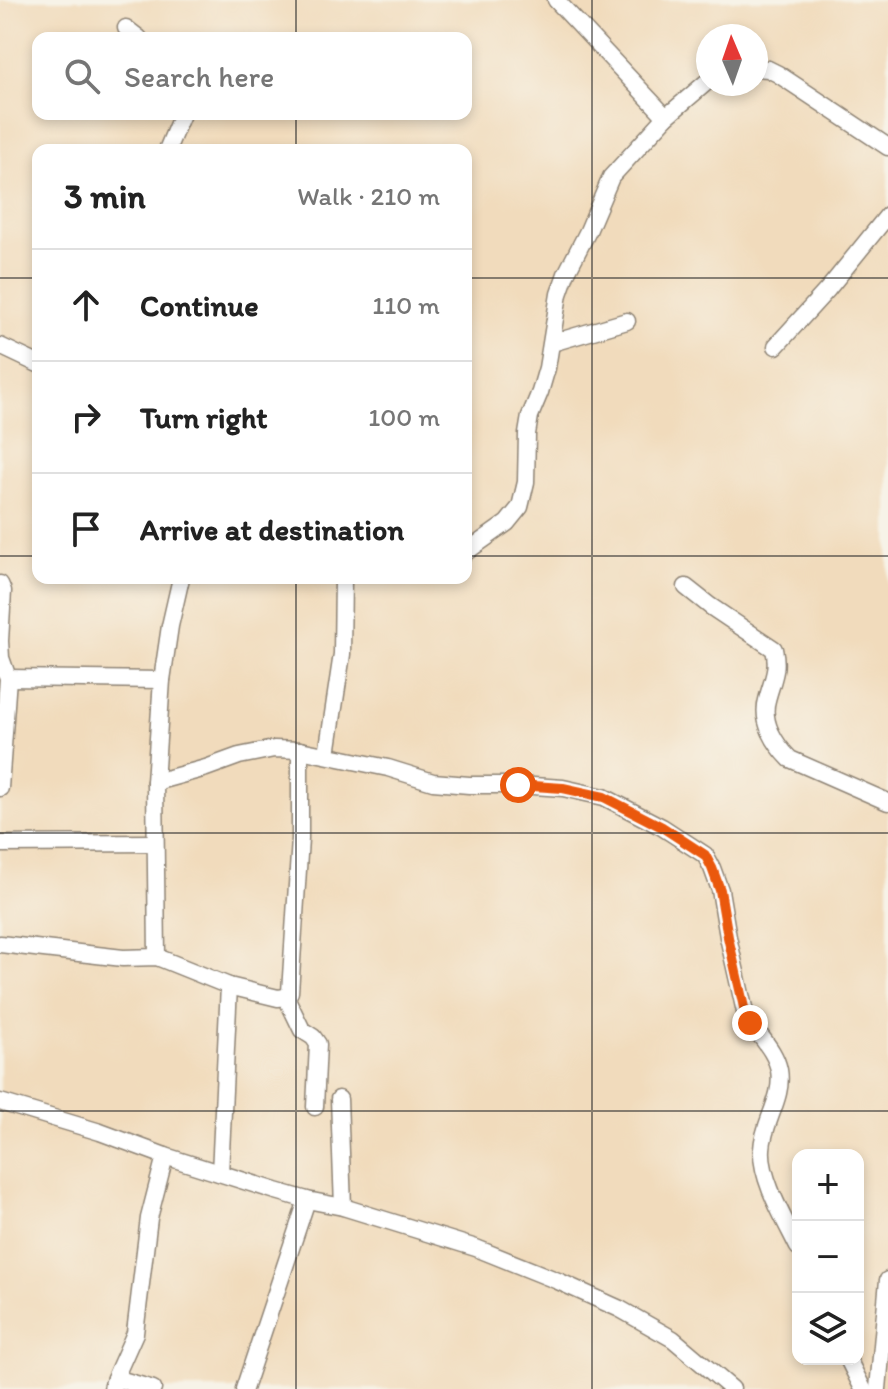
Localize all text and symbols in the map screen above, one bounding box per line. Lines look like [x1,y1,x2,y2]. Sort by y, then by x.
north arrow [696,24,768,96]
search box [32,32,472,120]
icon: search [60,54,104,98]
text: Search here [124,58,274,95]
text: 3 min [64,176,146,217]
text: Walk · 210 m [297,180,440,212]
icon: ahead [64,283,108,327]
text: Continue [140,287,259,324]
text: 110 m [372,289,440,321]
icon: right [64,395,108,439]
text: Turn right [140,399,268,436]
text: 100 m [368,401,440,433]
icon: arrive [64,507,108,551]
text: Arrive at destination [140,511,404,548]
route start [500,767,536,803]
route end [732,1005,768,1041]
map controls [792,1149,864,1365]
button: + [792,1149,864,1221]
button: − [792,1221,864,1293]
button: layers [792,1293,864,1365]

